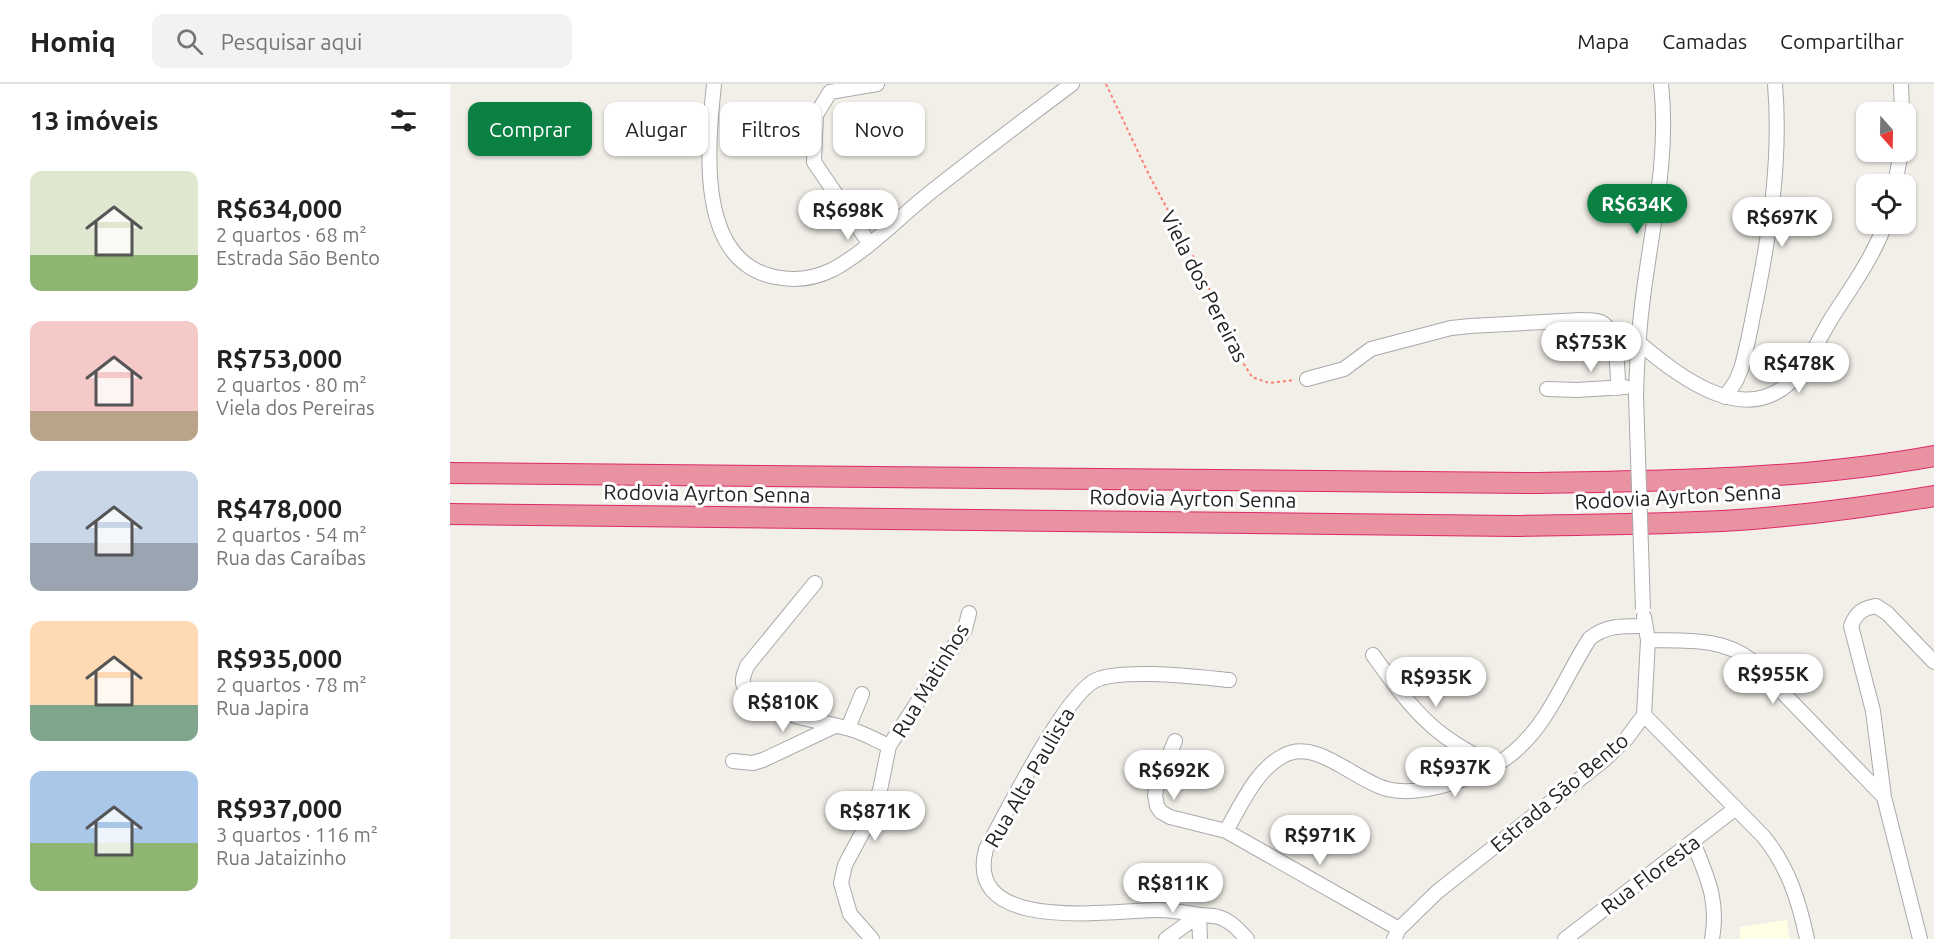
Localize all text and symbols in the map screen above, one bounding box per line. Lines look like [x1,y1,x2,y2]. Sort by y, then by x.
search box [152,14,572,68]
icon: search [173,25,206,58]
text: Homiq [30,26,116,57]
text: Pesquisar aqui [221,29,362,54]
text: Mapa [1577,29,1629,53]
text: Camadas [1662,29,1747,53]
text: Compartilhar [1780,29,1904,53]
chip: Comprar [468,102,592,156]
chip: Alugar [604,102,708,156]
chip: Filtros [720,102,821,156]
chip: Novo [833,102,925,156]
north arrow [1856,102,1916,162]
map controls [1856,102,1916,234]
icon: filters [387,104,420,137]
text: 13 imóveis [30,106,159,135]
button: locate [1856,174,1916,234]
pin: R$634K [1588,184,1686,235]
pin: R$698K [799,190,897,241]
text: R$634K [1601,192,1673,215]
text: R$634,000 [216,194,342,223]
icon: home [78,195,150,267]
pin: R$697K [1733,197,1831,248]
text: R$698K [812,198,884,221]
text: R$697K [1746,205,1818,228]
street label: Viela dos Pereiras [1156,206,1254,366]
text: 2 quartos · 68 m² [216,223,367,246]
text: Estrada São Bento [216,246,380,269]
pin: R$753K [1542,322,1640,373]
text: R$753K [1555,330,1627,353]
pin: R$478K [1750,343,1848,394]
text: R$753,000 [216,344,342,373]
icon: home [78,345,150,417]
text: R$478K [1763,351,1835,374]
text: 2 quartos · 80 m² [216,373,367,396]
text: Viela dos Pereiras [216,396,375,419]
street label: Rodovia Ayrton Senna [603,479,811,507]
street label: Rodovia Ayrton Senna [1574,479,1782,513]
street label: Rodovia Ayrton Senna [1089,484,1297,512]
text: R$478,000 [216,494,342,523]
icon: home [78,495,150,567]
text: 2 quartos · 54 m² [216,523,367,546]
text: Rua das Caraíbas [216,546,366,569]
street label: Rua Matinhos [887,619,973,741]
text: R$935,000 [216,644,342,673]
icon: home [78,645,150,717]
pin: R$955K [1724,654,1822,705]
pin: R$935K [1387,657,1485,708]
text: R$955K [1737,662,1809,685]
text: R$935K [1400,665,1472,688]
text: 2 quartos · 78 m² [216,673,367,696]
pin: R$810K [734,682,832,733]
text: R$810K [747,690,819,713]
text: Rua Japira [216,696,309,719]
street label: Rua Alta Paulista [979,703,1079,851]
street label: Estrada São Bento [1485,727,1633,857]
pin: R$937K [1406,747,1504,798]
pin: R$692K [1125,750,1223,801]
text: R$937K [1419,755,1491,778]
text: R$692K [1138,758,1210,781]
pin: R$871K [826,791,924,842]
text: R$937,000 [216,794,342,823]
icon: home [78,795,150,867]
text: R$871K [839,799,911,822]
pin: R$971K [1271,815,1369,866]
text: 3 quartos · 116 m² [216,823,378,846]
text: R$971K [1284,823,1356,846]
street label: Rua Floresta [1596,829,1704,919]
text: Rua Jataizinho [216,846,346,869]
pin: R$811K [1124,863,1222,914]
text: R$811K [1137,871,1209,894]

